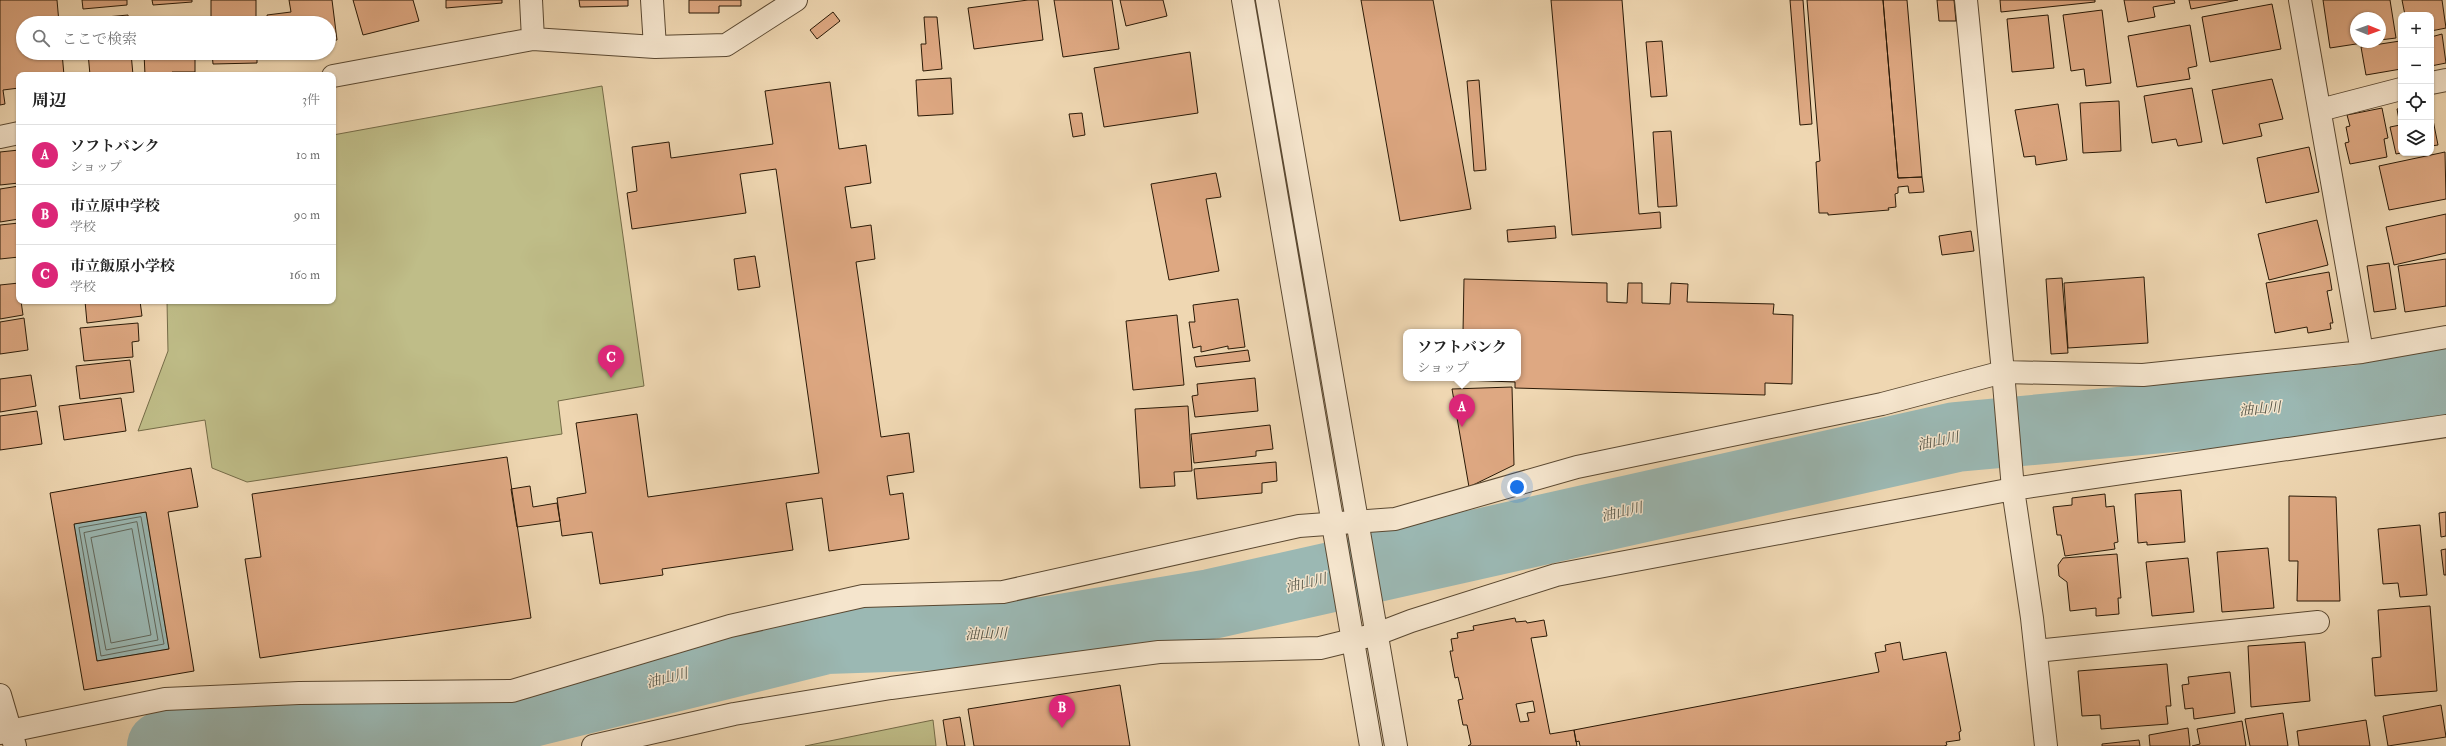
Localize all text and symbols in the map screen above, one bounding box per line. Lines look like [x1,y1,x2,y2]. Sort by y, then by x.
north arrow [2350,12,2386,48]
map controls [2398,12,2434,156]
button: + [2398,12,2434,48]
search box [16,16,336,60]
icon: search [30,27,52,49]
text: ここで検索 [62,30,137,49]
button: − [2398,48,2434,84]
button: locate [2398,84,2434,120]
text: 周辺 [32,90,66,111]
text: 3件 [302,92,320,108]
button: layers [2398,120,2434,156]
text: ソフトバンク [70,137,159,156]
text: A [41,147,49,163]
text: 10 m [296,147,320,163]
text: ショップ [70,159,122,175]
text: 市立原中学校 [70,197,160,216]
text: B [41,207,49,223]
text: 90 m [294,207,320,223]
text: 学校 [70,219,96,235]
text: 市立飯原小学校 [70,257,175,276]
text: C [40,267,50,283]
text: 160 m [289,267,320,283]
text: 学校 [70,279,96,295]
popup [1403,329,1521,381]
text: ソフトバンク [1417,338,1507,357]
pin: C [598,345,624,378]
text: ショップ [1417,360,1469,376]
pin: A [1449,394,1475,427]
water label: 油山川 [2238,399,2284,419]
water label: 油山川 [1916,428,1962,453]
your location [1507,477,1527,497]
water label: 油山川 [1600,499,1646,525]
water label: 油山川 [1284,570,1330,596]
water label: 油山川 [965,625,1009,643]
water label: 油山川 [645,664,691,691]
pin: B [1049,695,1075,728]

